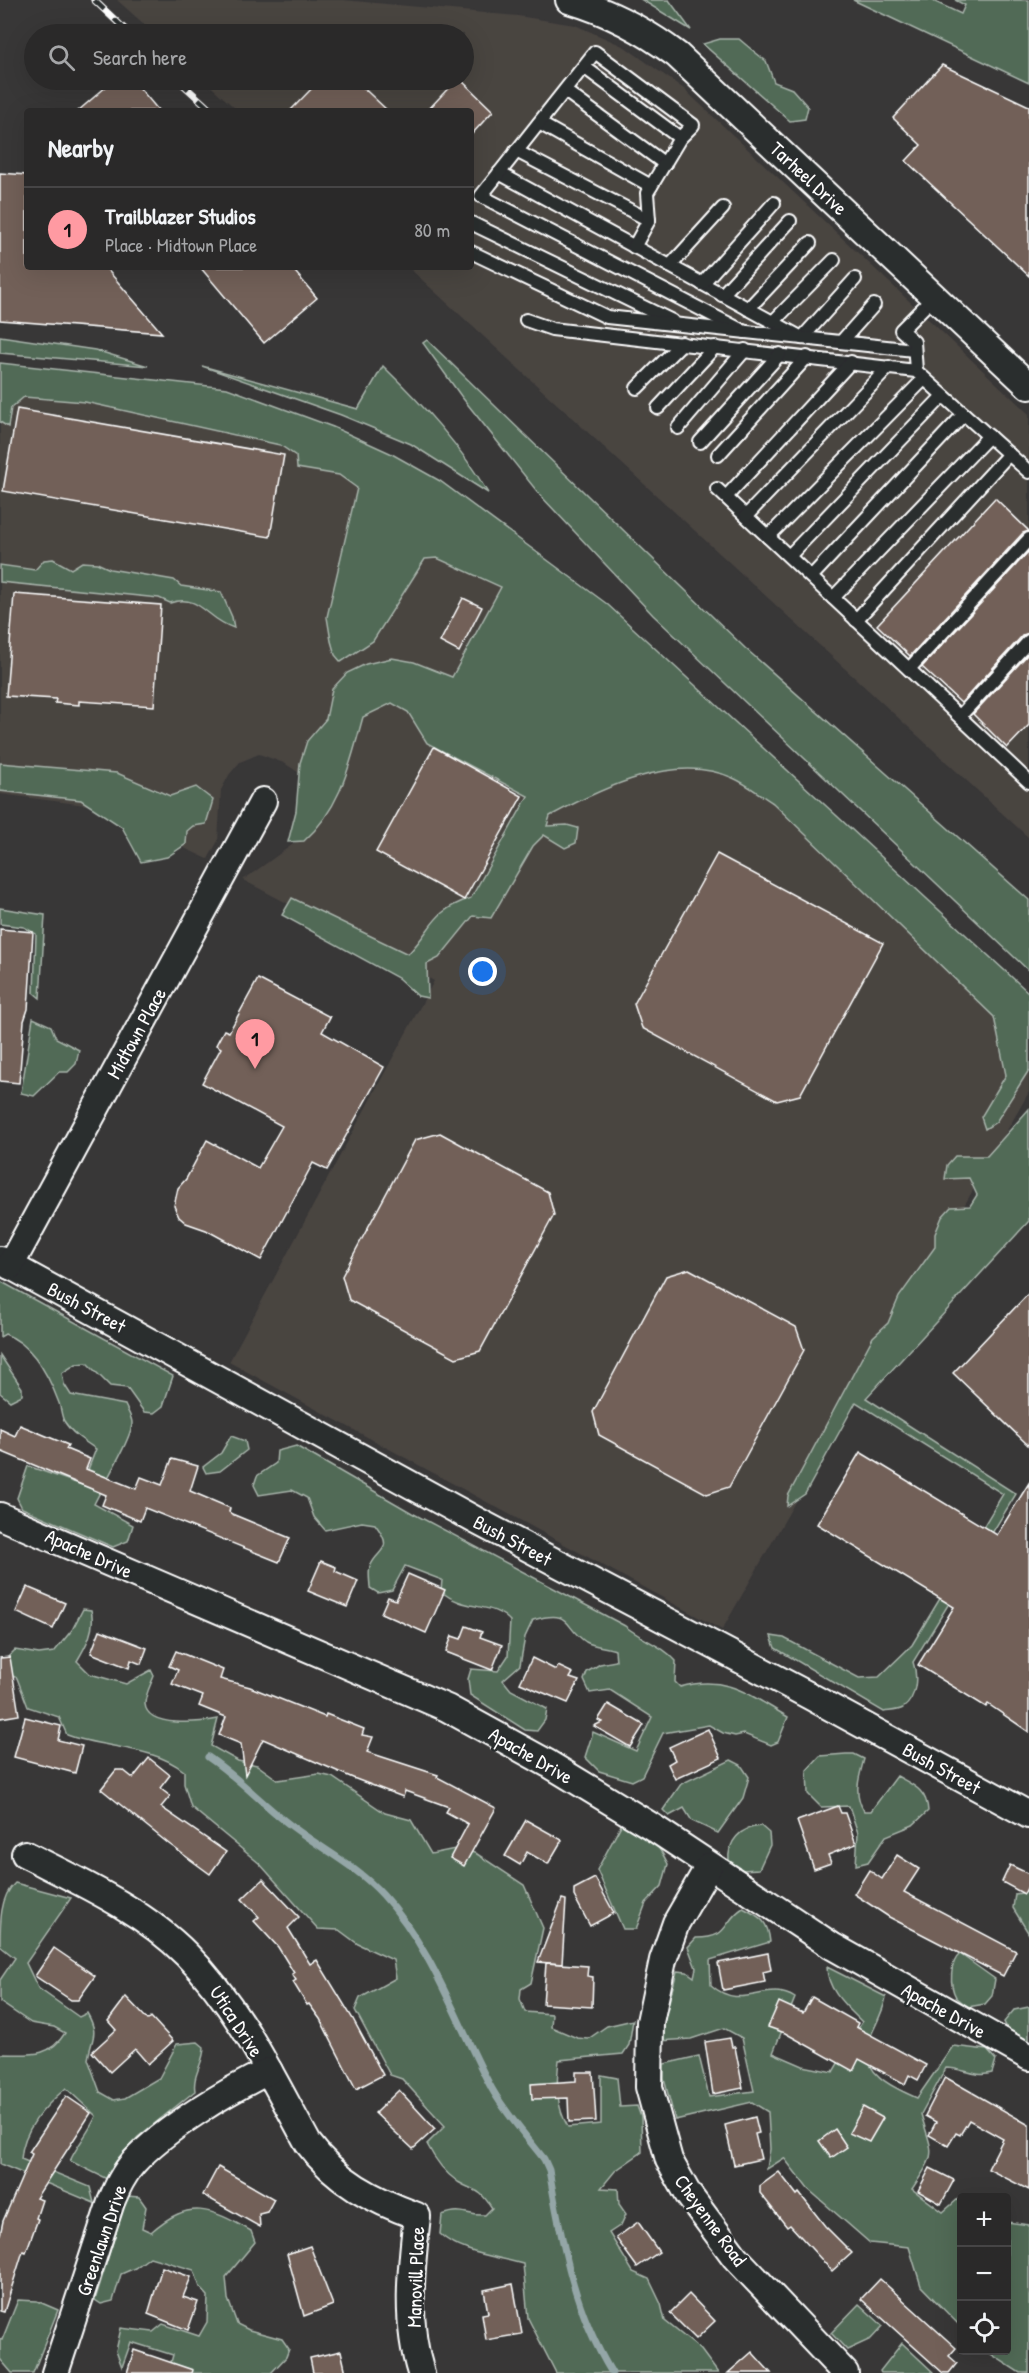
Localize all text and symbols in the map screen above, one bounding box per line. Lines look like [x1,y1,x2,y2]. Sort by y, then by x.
search box [24,24,474,90]
icon: search [45,41,78,74]
text: Search here [93,42,187,72]
text: Nearby [48,130,114,165]
street label: Tarheel Drive [764,135,854,221]
text: Trailblazer Studios [105,201,256,231]
text: 1 [64,216,71,243]
text: 80 m [414,216,450,243]
text: Place · Midtown Place [105,231,257,258]
your location [468,957,497,986]
street label: Midtown Place [100,982,172,1084]
pin: 1 [236,1020,274,1069]
street label: Bush Street [43,1275,132,1339]
street label: Bush Street [469,1508,558,1572]
street label: Apache Drive [41,1522,137,1584]
street label: Apache Drive [484,1720,578,1790]
street label: Bush Street [898,1735,987,1801]
street label: Apache Drive [897,1976,991,2044]
street label: Utica Drive [204,1980,270,2062]
street label: Cheyenne Road [669,2169,754,2271]
street label: Greenlawn Drive [69,2181,133,2299]
map controls [957,2193,1011,2355]
button: + [957,2193,1011,2247]
street label: Manovill Place [400,2226,430,2328]
button: − [957,2247,1011,2301]
button: locate [957,2301,1011,2355]

